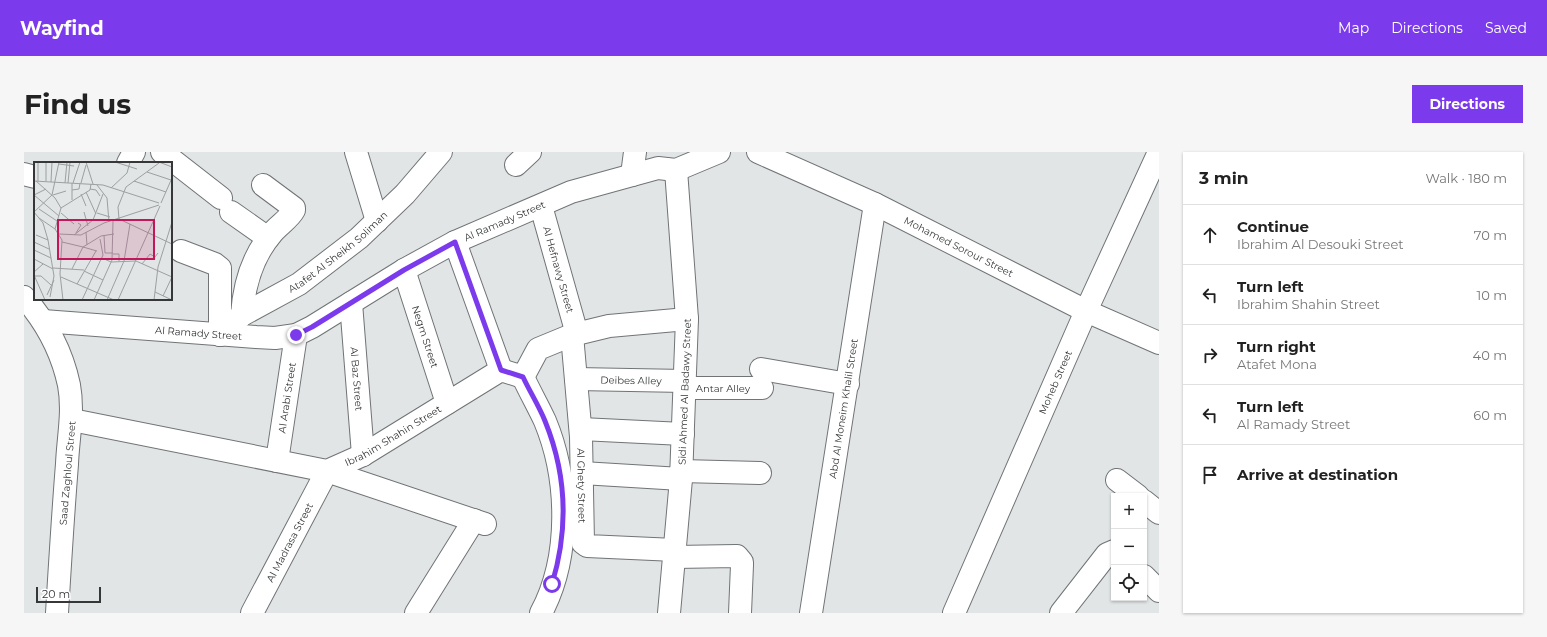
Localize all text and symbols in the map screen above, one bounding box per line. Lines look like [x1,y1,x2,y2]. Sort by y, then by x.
text: Wayfind [20,17,104,40]
text: Map [1338,19,1369,37]
text: Directions [1391,19,1463,37]
text: Saved [1485,19,1527,37]
button: Directions [1412,85,1523,123]
text: Find us [24,87,131,121]
inset map [34,162,172,300]
text: 3 min [1199,168,1249,188]
text: Walk · 180 m [1425,170,1507,186]
street label: Al Ramady Street [462,198,547,244]
street label: Atafet Al Sheikh Soliman [286,208,390,296]
street label: Mohamed Sorour Street [902,214,1015,280]
text: Continue [1237,217,1309,236]
icon: ahead [1199,224,1221,246]
street label: Al Hefnawy Street [540,225,577,315]
text: 70 m [1474,227,1507,243]
text: Ibrahim Al Desouki Street [1237,236,1404,252]
text: Turn left [1237,277,1304,296]
icon: left [1199,284,1221,306]
text: 10 m [1477,287,1507,303]
text: Ibrahim Shahin Street [1237,296,1380,312]
street label: Negm Street [409,304,441,369]
street label: Sidi Ahmed Al Badawy Street [676,318,694,465]
street label: Al Ramady Street [155,323,242,343]
route end [287,326,305,344]
text: Turn right [1237,337,1316,356]
street label: Abd Al Moneim Khalil Street [826,338,861,479]
icon: right [1199,344,1221,366]
street label: Al Baz Street [347,346,365,411]
text: 40 m [1473,347,1507,363]
street label: Moheb Street [1036,348,1075,416]
text: Atafet Mona [1237,356,1317,372]
street label: Al Arabi Street [275,361,299,434]
street label: Deibes Alley [600,373,662,388]
street label: Antar Alley [696,382,751,395]
text: Turn left [1237,397,1304,416]
street label: Ibrahim Shahin Street [343,402,444,469]
icon: left [1199,404,1221,426]
text: 60 m [1473,407,1507,423]
text: Al Ramady Street [1237,416,1350,432]
street label: Saad Zaghloul Street [56,420,79,526]
street label: Al Ghety Street [574,448,589,523]
icon: arrive [1199,464,1221,486]
text: Arrive at destination [1237,465,1398,484]
map controls [1111,493,1147,601]
button: + [1111,493,1147,529]
street label: Al Madrasa Street [264,501,316,584]
button: − [1111,529,1147,565]
button: locate [1111,565,1147,601]
route start [543,575,561,593]
scale bar [36,585,101,604]
text: 20 m [42,587,70,601]

